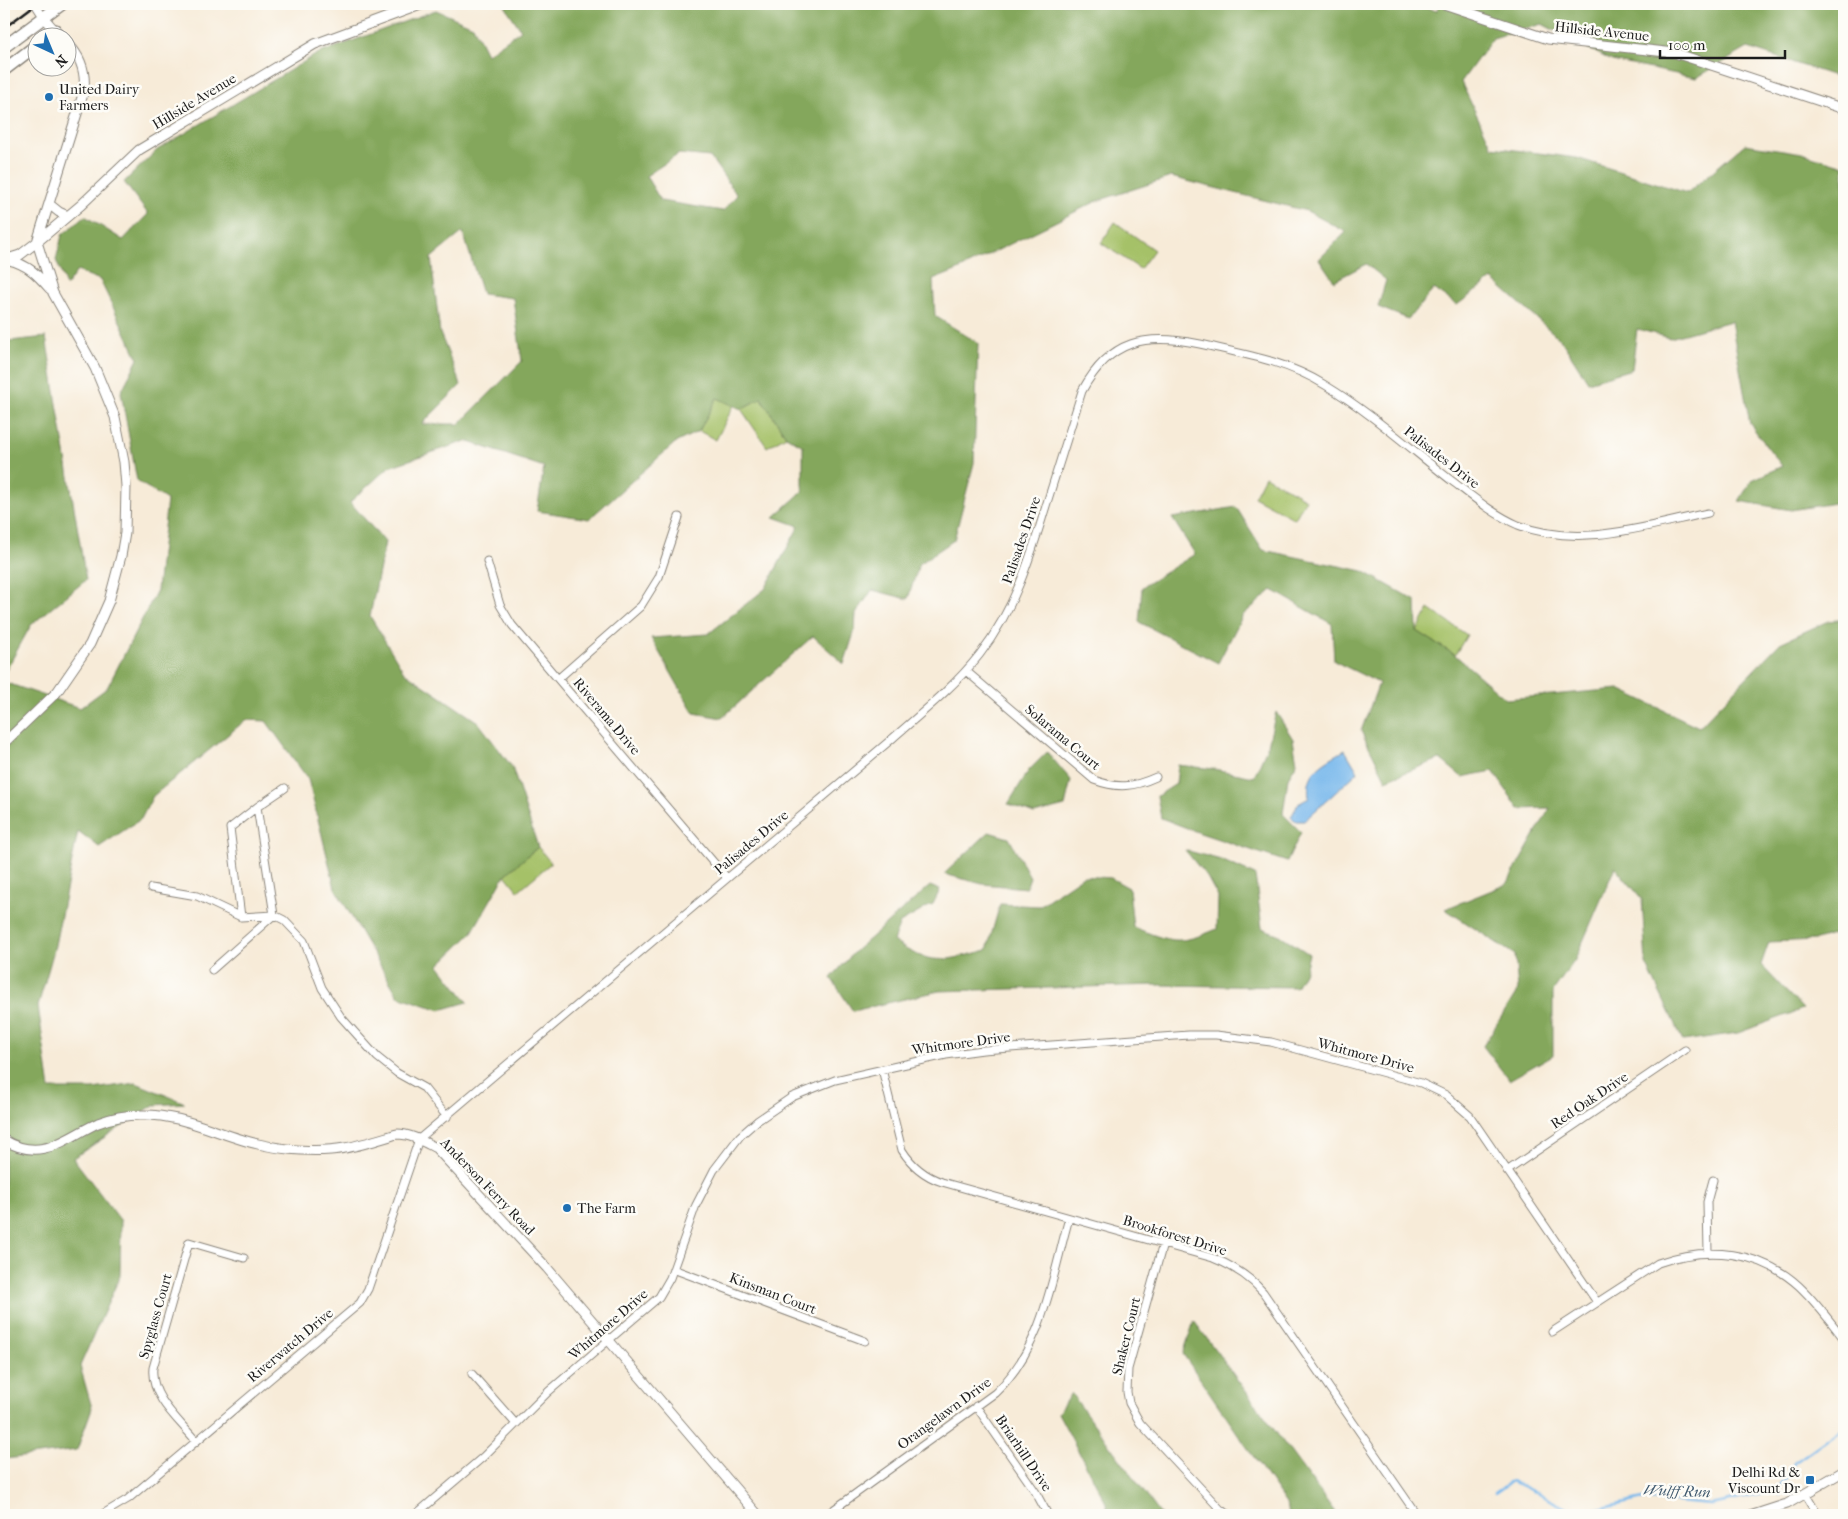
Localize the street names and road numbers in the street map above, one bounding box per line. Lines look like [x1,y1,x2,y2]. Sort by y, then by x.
street label: Hillside Avenue [1554,18,1650,45]
street label: Hillside Avenue [149,70,239,133]
street label: Palisades Drive [1400,423,1483,492]
street label: Palisades Drive [999,494,1044,586]
street label: Riverama Drive [569,674,644,758]
street label: Solarama Court [1021,701,1104,774]
street label: Palisades Drive [711,806,792,878]
street label: Whitmore Drive [910,1028,1011,1059]
street label: Whitmore Drive [1315,1034,1416,1077]
street label: Red Oak Drive [1547,1068,1631,1132]
street label: Anderson Ferry Road [436,1133,539,1239]
street label: Brookforest Drive [1121,1212,1229,1259]
street label: Kinsman Court [727,1269,819,1318]
street label: Spyglass Court [135,1271,176,1361]
street label: Whitmore Drive [565,1285,651,1364]
street label: Shaker Court [1109,1295,1144,1377]
street label: Riverwatch Drive [244,1305,337,1386]
street label: Orangelawn Drive [894,1374,995,1453]
street label: Briarhill Drive [992,1412,1055,1495]

